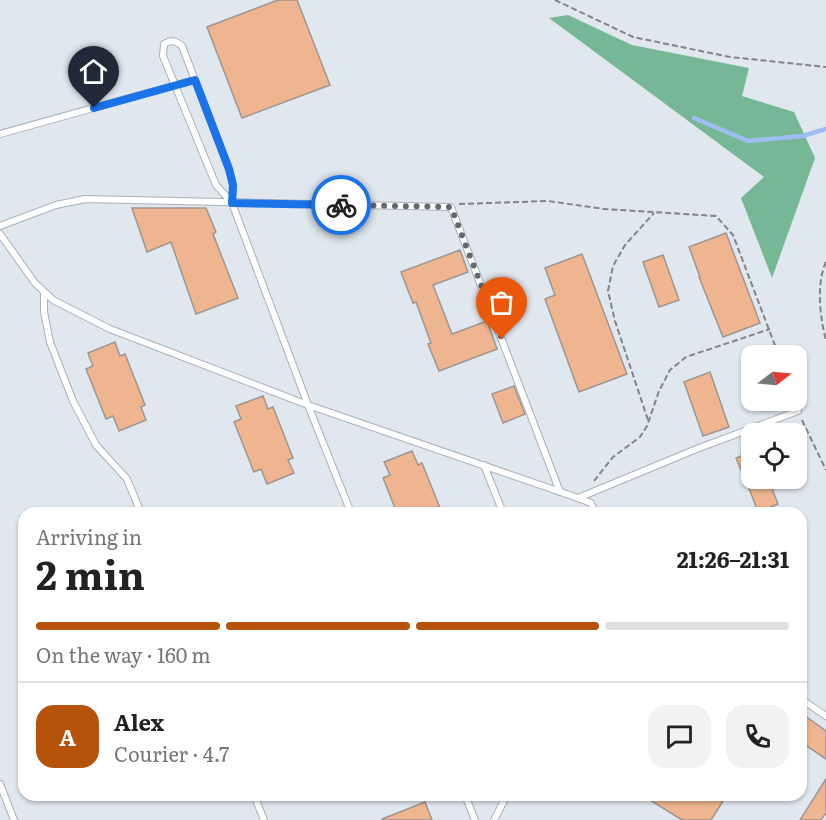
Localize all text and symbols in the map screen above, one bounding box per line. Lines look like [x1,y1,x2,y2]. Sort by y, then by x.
pin [68,46,119,108]
icon: home [77,55,110,88]
courier [311,175,371,235]
icon: bike [325,189,358,222]
pin [476,277,527,339]
icon: bag [485,286,518,319]
north arrow [741,345,807,411]
map controls [741,345,807,489]
button: locate [741,423,807,489]
text: Arriving in [36,521,142,551]
text: 21:26–21:31 [677,542,789,575]
text: 2 min [36,544,145,602]
text: On the way · 160 m [36,639,211,669]
text: Alex [114,705,164,738]
button: chat [648,705,711,768]
button: phone [726,705,789,768]
text: A [59,720,76,753]
text: Courier · 4.7 [114,738,229,768]

